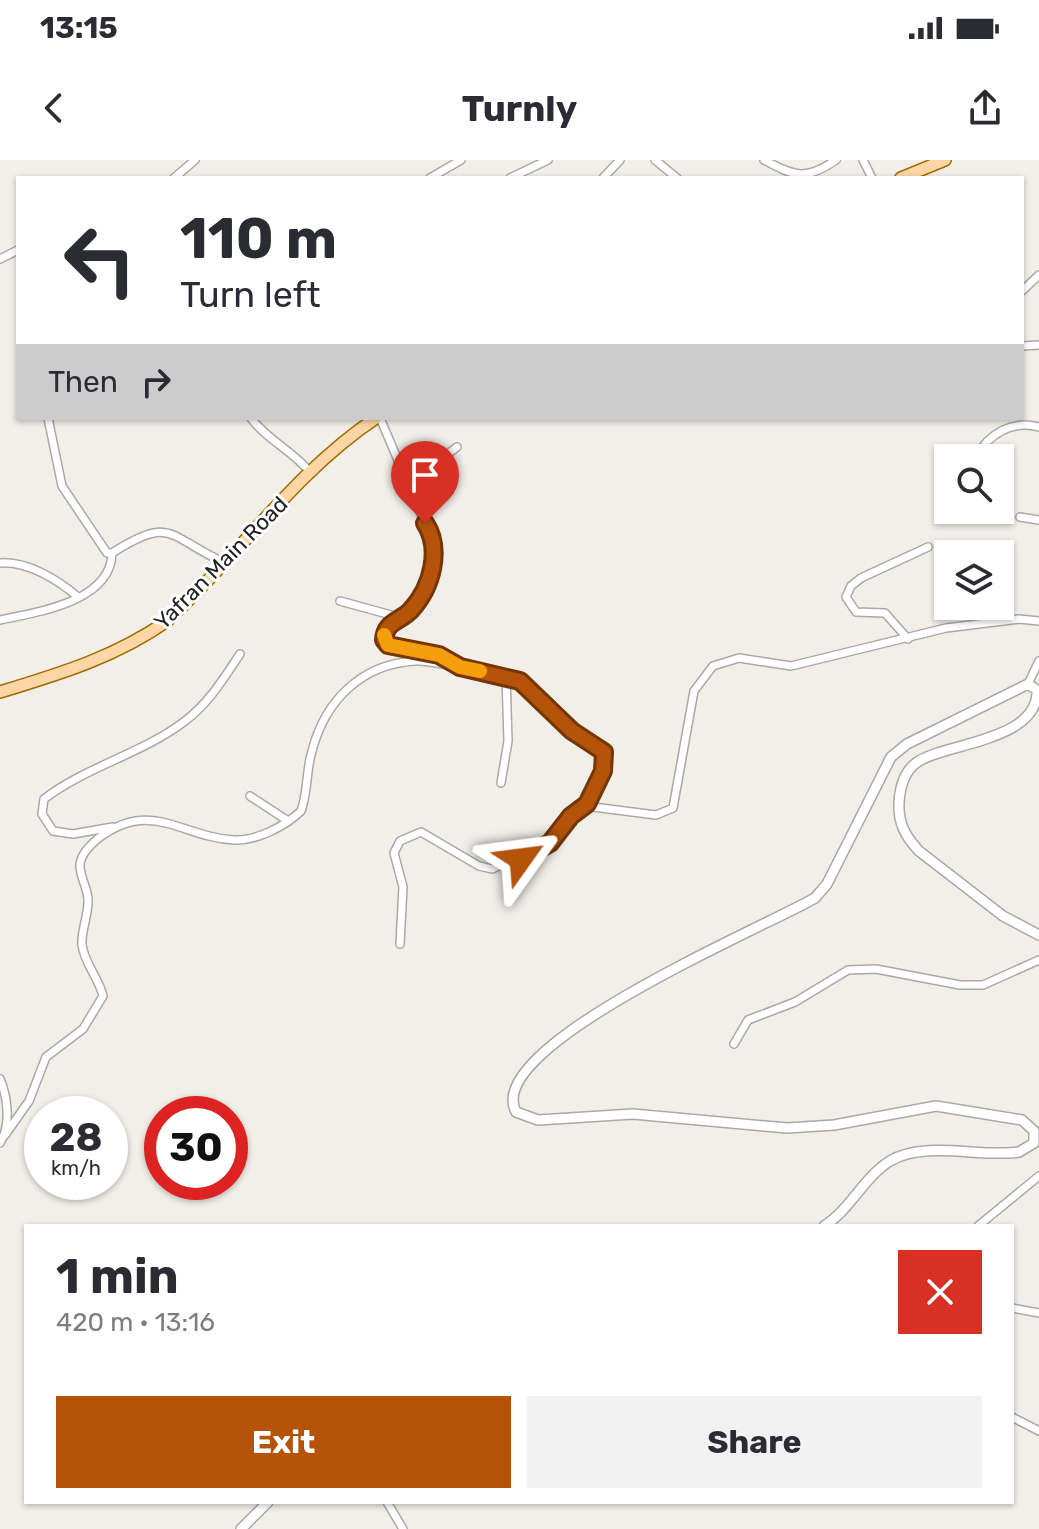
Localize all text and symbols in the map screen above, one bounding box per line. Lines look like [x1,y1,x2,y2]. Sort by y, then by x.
text: 13:15 [40,10,118,46]
icon: back [32,86,76,130]
icon: share [963,86,1007,130]
text: Turnly [462,87,577,130]
text: 110 m [180,206,337,272]
icon: left [48,208,152,312]
text: Turn left [180,273,321,316]
icon: right [134,360,178,404]
text: Then [48,364,118,400]
pin [391,441,459,523]
map controls [934,444,1014,620]
button: search [934,444,1014,524]
icon: arrive [403,453,447,497]
street label: Yafran Main Road [149,491,293,635]
button: layers [934,540,1014,620]
position arrow [479,817,563,901]
speed limit sign: 30 [144,1096,248,1200]
text: 28 [49,1114,103,1161]
text: km/h [51,1156,101,1180]
text: 1 min [56,1248,179,1305]
button: close [898,1250,982,1334]
text: 420 m · 13:16 [56,1307,215,1338]
button: Exit [56,1396,511,1488]
button: Share [527,1396,982,1488]

